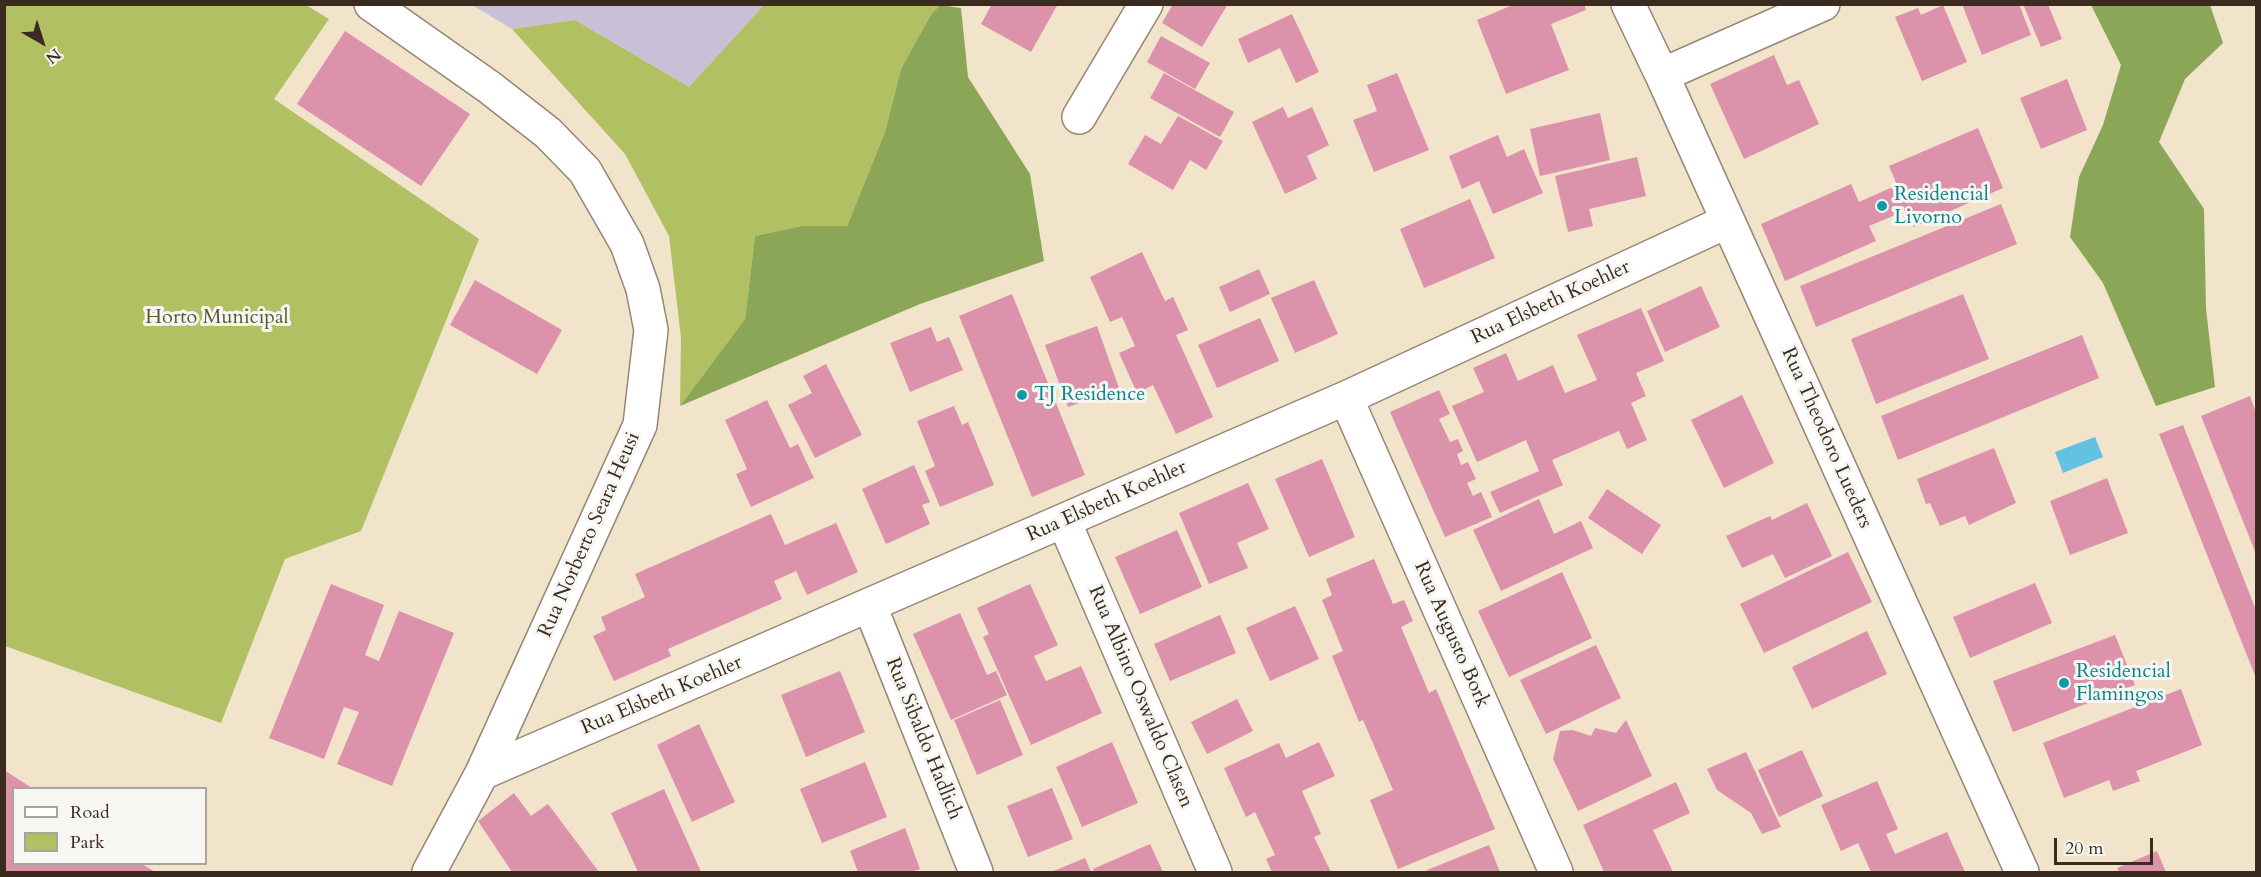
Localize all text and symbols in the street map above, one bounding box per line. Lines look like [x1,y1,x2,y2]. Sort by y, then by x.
north arrow [12,12,72,72]
text: N [41,43,66,69]
place label: Residencial Livorno [1894,183,1989,230]
marker: Residencial Livorno [1875,199,1889,213]
street label: Rua Elsbeth Koehler [1468,256,1634,350]
park label: Horto Municipal [145,306,289,330]
street label: Rua Theodoro Lueders [1775,344,1877,532]
place label: TJ Residence [1034,383,1145,407]
marker: TJ Residence [1015,388,1029,402]
street label: Rua Norberto Seara Heusi [534,429,646,641]
street label: Rua Elsbeth Koehler [1023,456,1191,548]
street label: Rua Augusto Bork [1408,558,1494,712]
street label: Rua Albino Oswaldo Clasen [1082,582,1198,812]
street label: Rua Elsbeth Koehler [578,651,746,741]
street label: Rua Sibaldo Hadlich [880,654,966,824]
place label: Residencial Flamingos [2076,660,2171,707]
marker: Residencial Flamingos [2057,676,2071,690]
legend [12,787,207,865]
text: Road [70,800,110,825]
scale bar [2057,826,2156,864]
text: Park [70,830,105,855]
text: 20 m [2065,836,2104,861]

